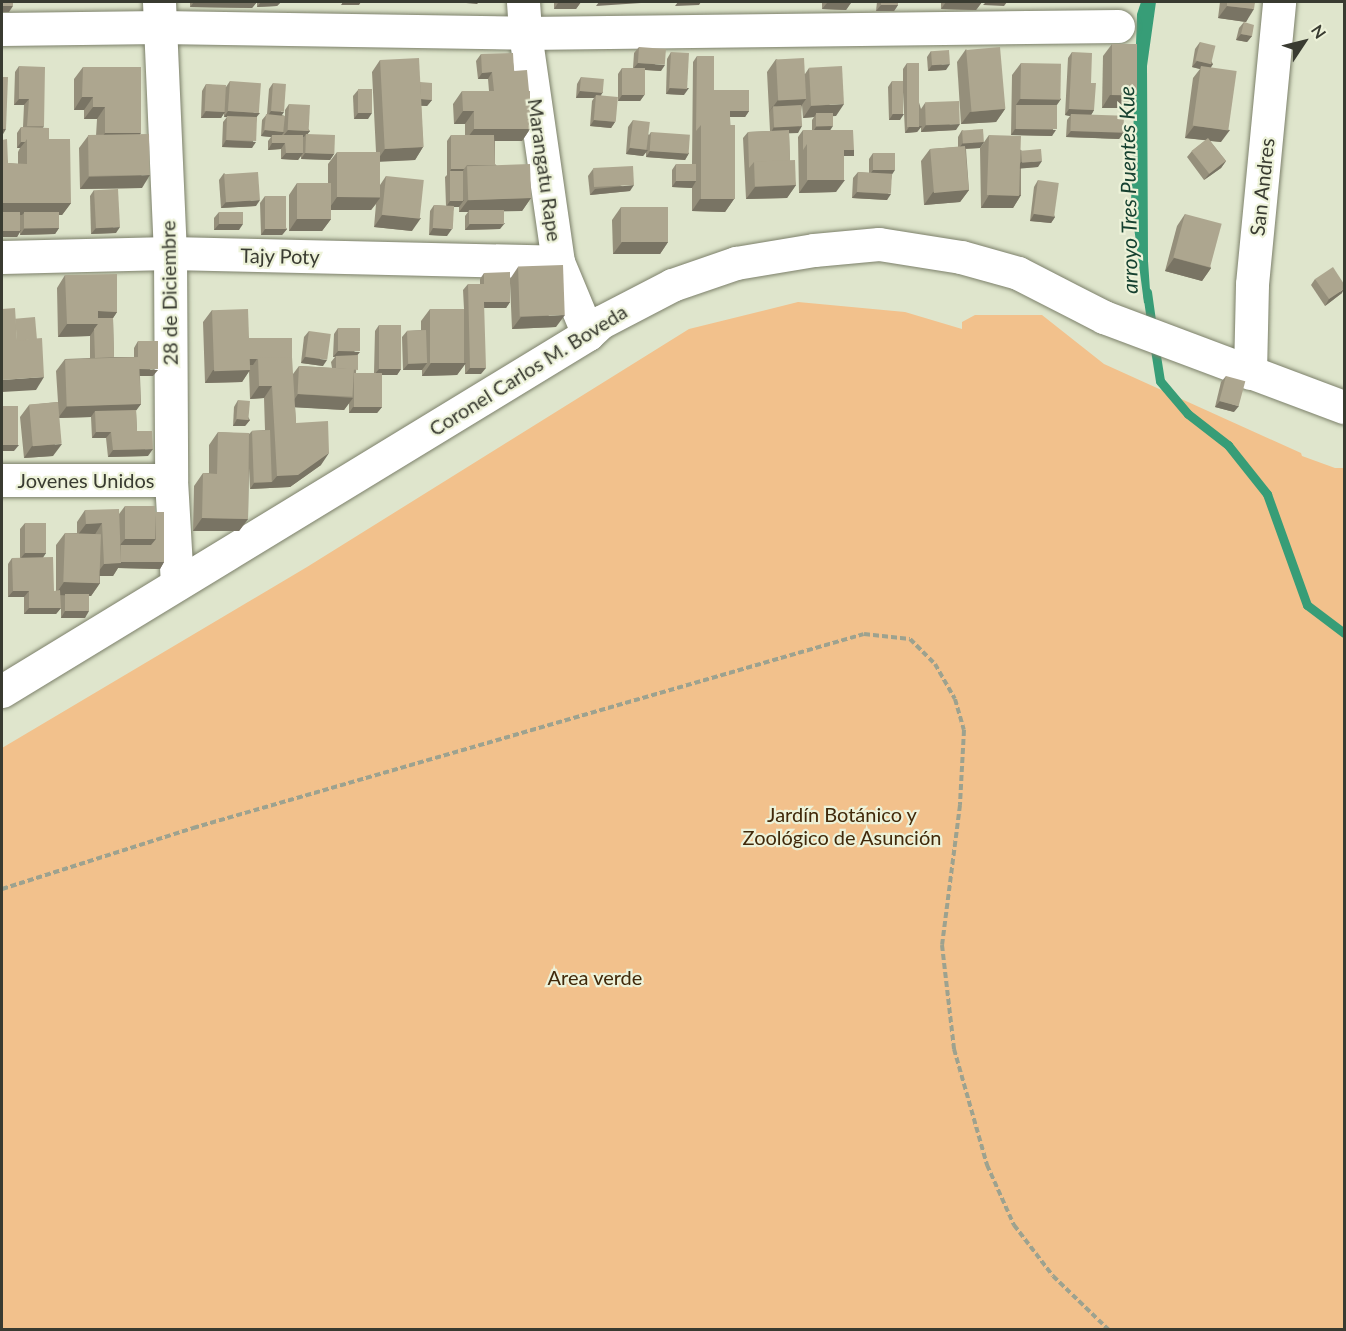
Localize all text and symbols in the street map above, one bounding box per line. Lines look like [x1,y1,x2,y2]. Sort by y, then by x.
north arrow [1274,12,1334,72]
text: N [1308,21,1330,42]
water label: arroyo Tres Puentes Kue [1114,85,1142,295]
street label: Marangatu Rape [523,97,567,243]
street label: San Andres [1245,137,1279,237]
street label: 28 de Diciembre [156,220,182,366]
street label: Tajy Poty [240,243,320,269]
street label: Coronel Carlos M. Boveda [425,299,631,441]
street label: Jovenes Unidos [18,468,154,492]
park label: Jardín Botánico y Zoológico de Asunción [742,803,942,850]
park label: Area verde [547,965,643,989]

